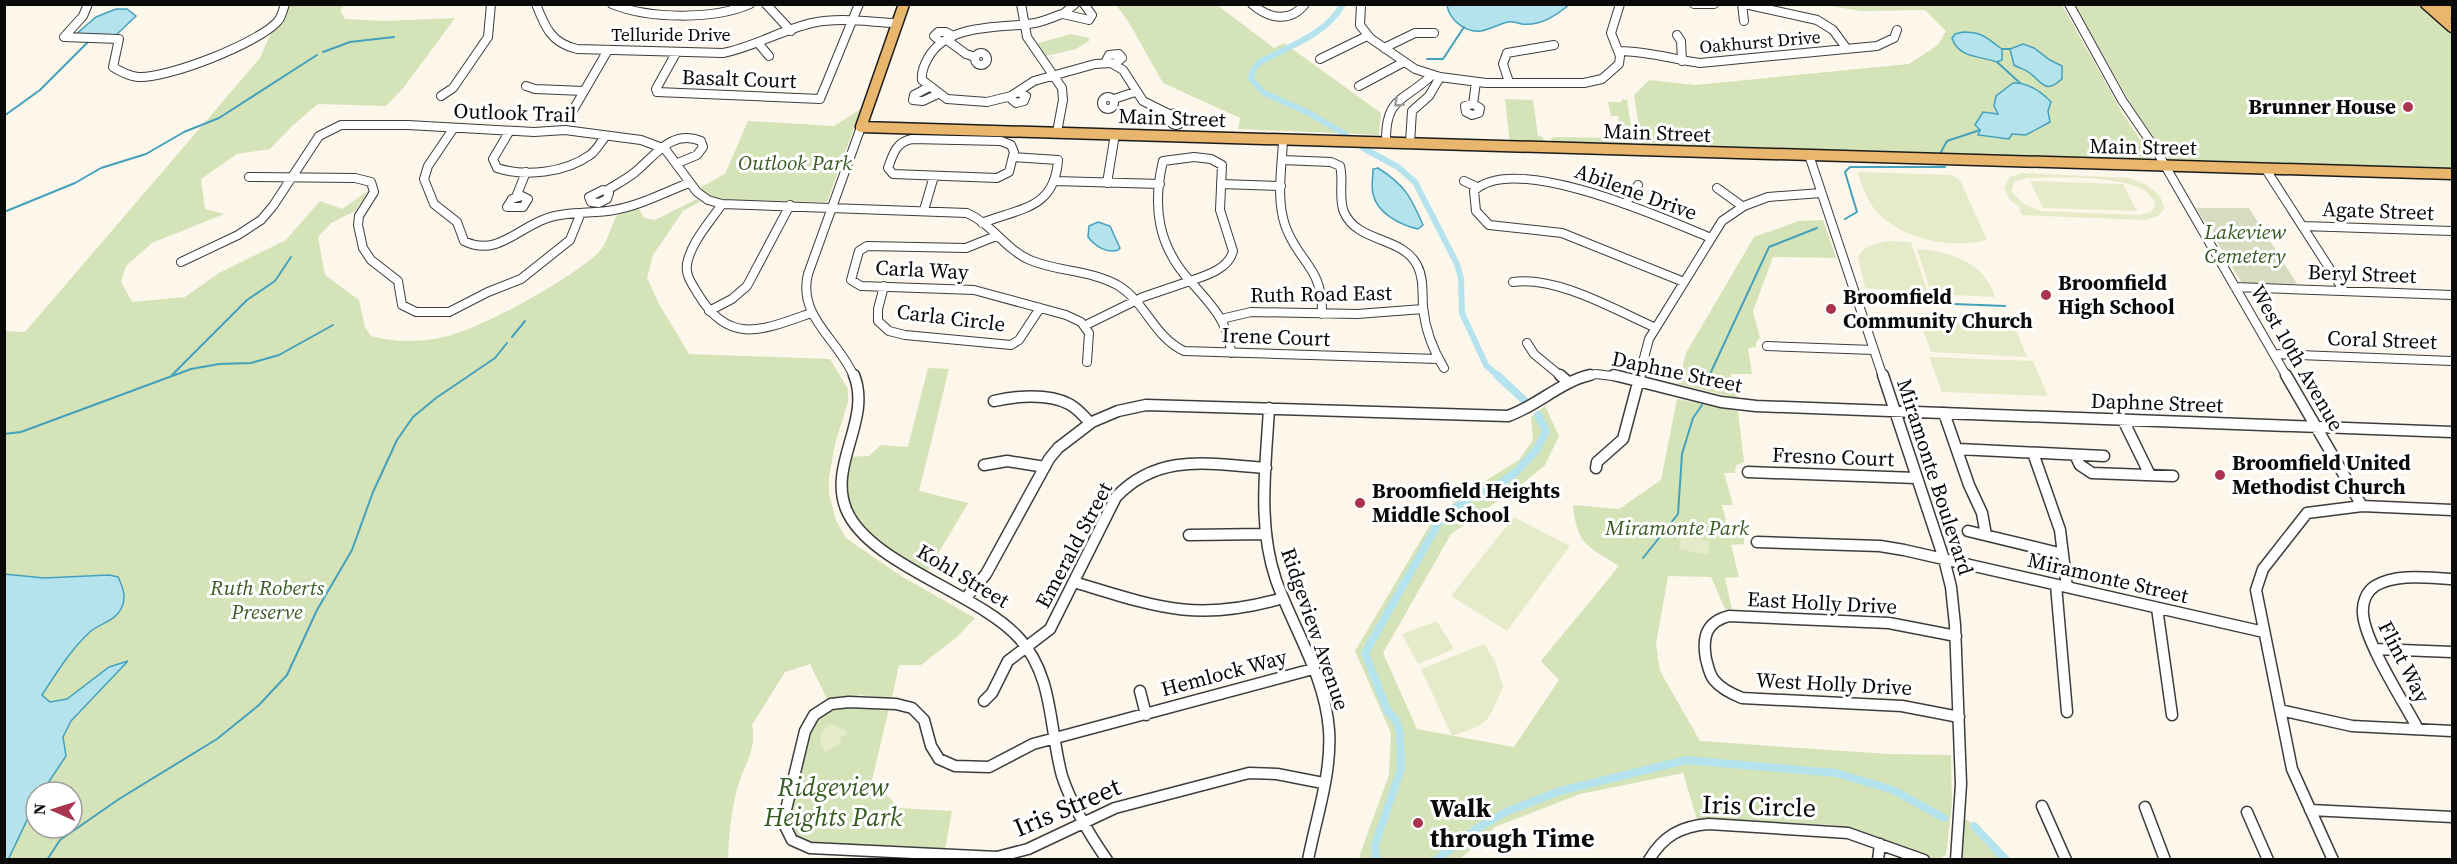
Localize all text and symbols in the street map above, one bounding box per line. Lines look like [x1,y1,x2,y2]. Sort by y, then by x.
street label: Telluride Drive [611,22,731,47]
street label: Oakhurst Drive [1698,24,1822,59]
street label: Basalt Court [681,62,797,95]
place label: Brunner House [2248,92,2396,121]
street label: Outlook Trail [453,96,577,129]
one-way arrow [1395,96,1405,107]
marker: Brunner House [2401,100,2415,114]
street label: Main Street [1118,101,1226,134]
street label: Main Street [1603,116,1711,149]
street label: Main Street [2089,131,2197,162]
park label: Outlook Park [738,148,852,177]
street label: Abilene Drive [1571,156,1701,227]
street label: Agate Street [2322,194,2435,227]
park label: Lakeview Cemetery [2203,217,2286,270]
street label: Carla Way [875,253,970,286]
street label: Beryl Street [2307,257,2417,290]
place label: Broomfield High School [2058,268,2175,321]
street label: Ruth Road East [1250,278,1392,309]
street label: West 10th Avenue [2244,279,2351,436]
place label: Broomfield Community Church [1843,282,2033,335]
marker: Broomfield High School [2039,288,2053,302]
street label: Carla Circle [895,296,1007,339]
marker: Broomfield Community Church [1824,302,1838,316]
street label: Irene Court [1221,320,1331,353]
street label: Coral Street [2327,323,2437,356]
street label: Daphne Street [1609,344,1745,399]
street label: Miramonte Boulevard [1890,375,1981,579]
street label: Daphne Street [2090,386,2224,419]
street label: Fresno Court [1771,440,1895,473]
place label: Broomfield United Methodist Church [2232,448,2411,501]
marker: Broomfield United Methodist Church [2213,468,2227,482]
street label: Emerald Street [1028,476,1119,613]
place label: Broomfield Heights Middle School [1372,476,1560,529]
marker: Broomfield Heights Middle School [1353,496,1367,510]
park label: Miramonte Park [1604,513,1749,542]
street label: Kohl Street [912,537,1015,615]
street label: Ridgeview Avenue [1274,544,1357,714]
street label: Miramonte Street [2025,545,2192,610]
park label: Ruth Roberts Preserve [209,573,324,626]
street label: East Holly Drive [1746,584,1898,621]
street label: Flint Way [2371,616,2438,708]
street label: Hemlock Way [1158,642,1290,703]
street label: West Holly Drive [1755,665,1913,702]
street label: Iris Street [1008,768,1127,846]
park label: Ridgeview Heights Park [763,769,903,835]
north arrow [24,780,84,840]
street label: Iris Circle [1701,786,1817,826]
place label: Walk through Time [1430,790,1594,856]
text: N [28,802,50,816]
marker: Walk through Time [1411,816,1425,830]

